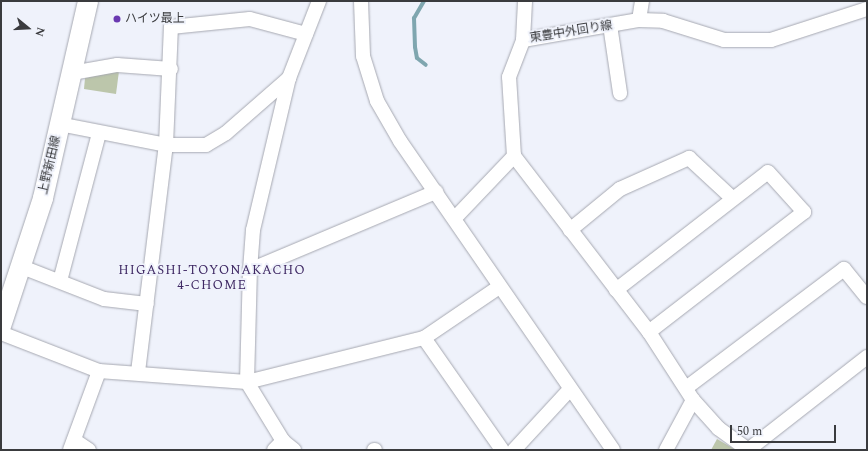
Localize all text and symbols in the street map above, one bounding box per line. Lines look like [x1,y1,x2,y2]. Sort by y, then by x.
north arrow [8,8,48,48]
place label: ハイツ最上 [125,12,185,26]
marker: ハイツ最上 [112,14,122,24]
street label: 東豊中外回り線 [528,18,614,46]
text: N [30,25,49,39]
street label: 上野新田線 [36,134,64,196]
district label: HIGASHI-TOYONAKACHO 4-CHOME [118,263,306,294]
scale bar [732,417,838,443]
text: 50 m [737,422,762,441]

